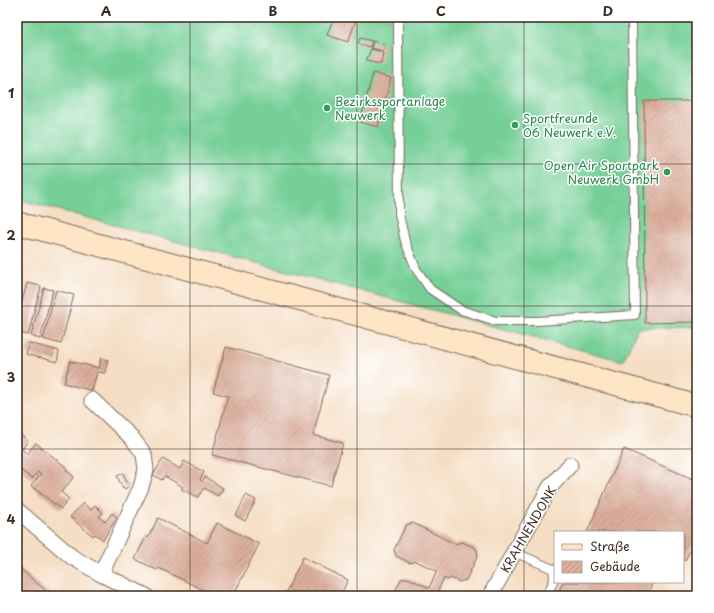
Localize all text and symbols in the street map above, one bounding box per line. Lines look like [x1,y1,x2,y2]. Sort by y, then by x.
text: A [101,1,111,20]
text: B [269,1,278,20]
text: C [436,1,446,20]
text: D [603,1,613,20]
text: 1 [8,83,14,102]
place label: Bezirkssportanlage Neuwerk [335,92,445,124]
marker: Bezirkssportanlage Neuwerk [322,103,332,113]
place label: Sportfreunde 06 Neuwerk e.V. [523,109,616,141]
marker: Sportfreunde 06 Neuwerk e.V. [510,120,520,130]
place label: Open Air Sportpark Neuwerk GmbH [544,156,659,188]
marker: Open Air Sportpark Neuwerk GmbH [662,167,672,177]
text: 2 [6,225,16,244]
text: 3 [7,367,16,386]
street label: KRAHNENDONK [496,482,560,576]
text: 4 [7,509,16,528]
legend [554,531,684,583]
text: Straße [590,537,630,555]
text: Gebäude [590,557,640,575]

